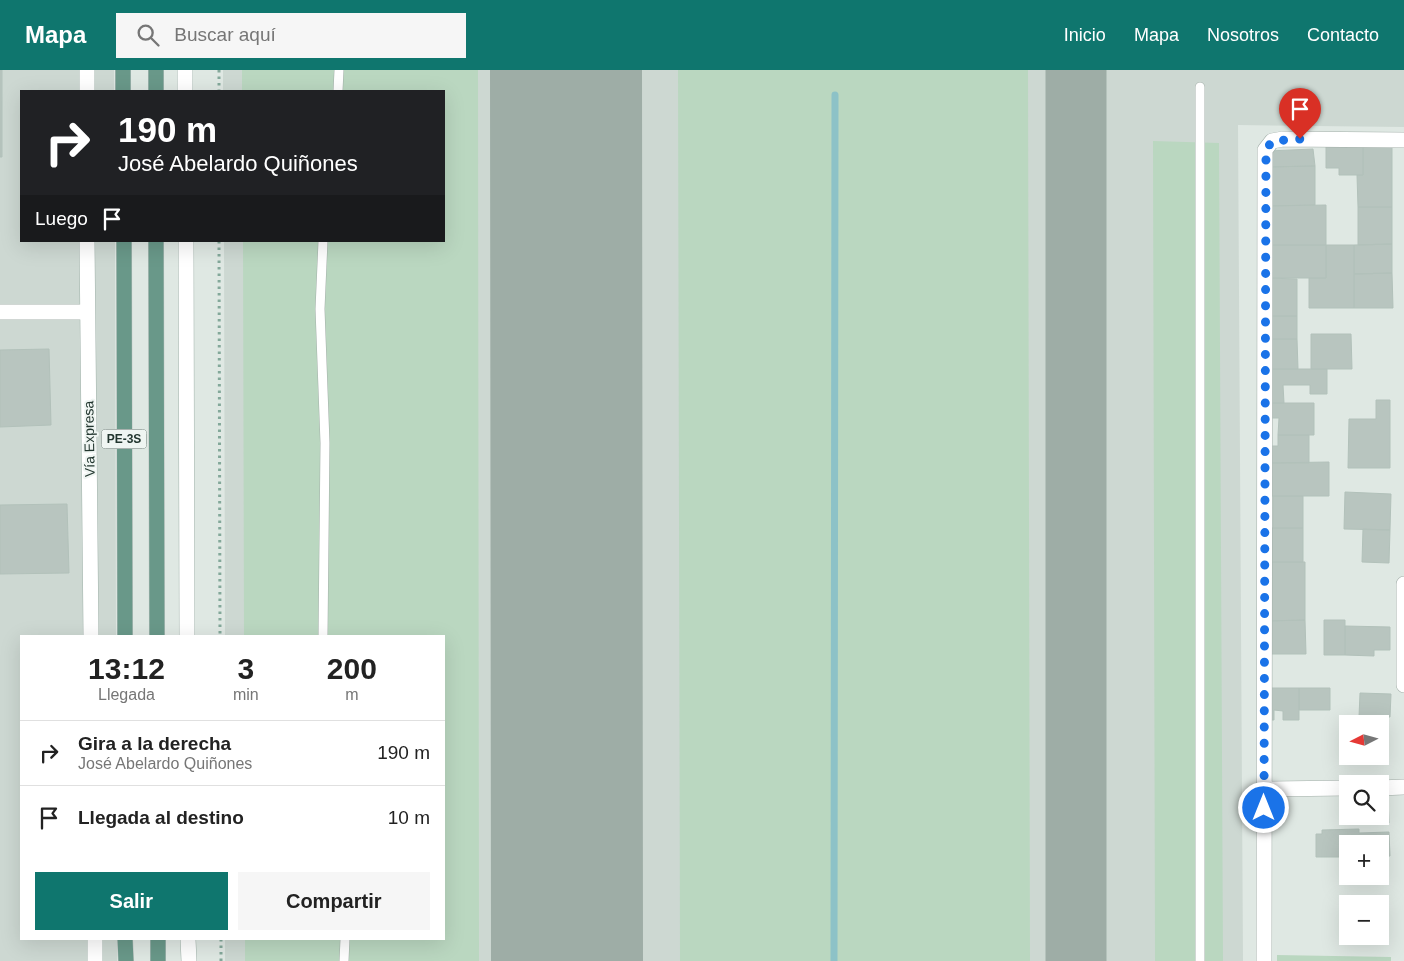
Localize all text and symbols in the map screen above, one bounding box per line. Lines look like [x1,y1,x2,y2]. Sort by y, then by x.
search box [116,13,466,58]
text: Mapa [25,21,86,48]
icon: search [134,21,162,49]
text: Buscar aquí [174,24,276,45]
text: Inicio [1064,25,1106,45]
text: Mapa [1134,25,1179,45]
text: Nosotros [1207,25,1279,45]
text: Contacto [1307,25,1379,45]
pin [1279,88,1321,139]
icon: arrive [1286,95,1314,123]
icon: right [35,110,100,175]
text: 190 m [118,110,217,149]
text: José Abelardo Quiñones [118,151,358,176]
icon: arrive [98,205,126,233]
text: Luego [35,208,88,229]
street label: Vía Expresa [80,401,98,477]
road number: PE-3S [102,429,146,448]
text: 13:12 [88,652,165,685]
text: 3 [237,652,254,685]
text: 200 [327,652,377,685]
text: Llegada [98,686,155,703]
text: min [233,686,259,703]
text: m [345,686,358,703]
north arrow [1339,715,1389,765]
map controls [1339,715,1389,945]
text: Gira a la derecha [78,733,231,754]
icon: right [35,739,63,767]
text: 190 m [377,742,430,763]
text: José Abelardo Quiñones [78,755,252,772]
button: search [1339,775,1389,825]
position arrow [1237,781,1289,833]
icon: arrive [35,804,63,832]
text: Llegada al destino [78,807,244,828]
text: 10 m [388,807,430,828]
button: + [1339,835,1389,885]
button: Salir [35,872,228,930]
button: Compartir [238,872,430,930]
button: − [1339,895,1389,945]

